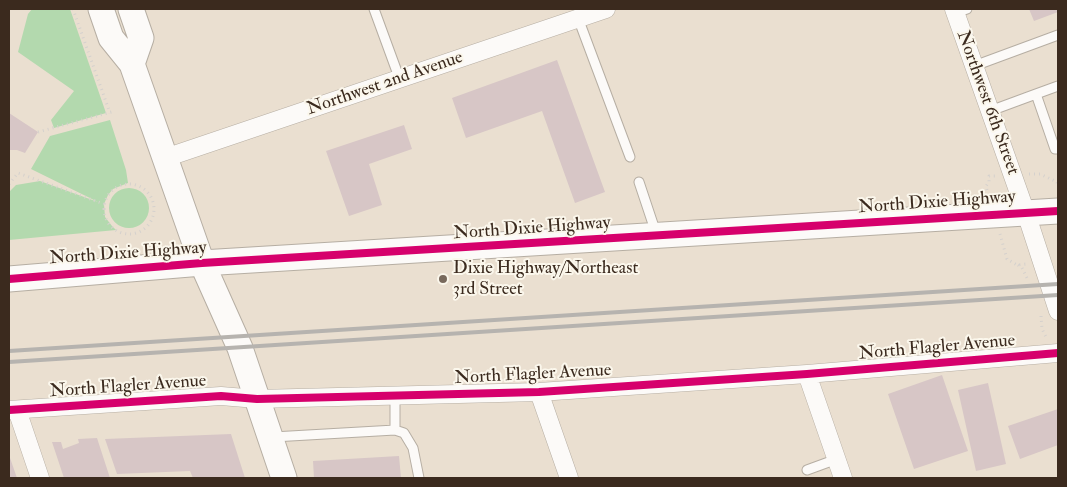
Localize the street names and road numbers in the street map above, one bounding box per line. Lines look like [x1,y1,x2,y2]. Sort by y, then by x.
street label: Northwest 6th Street [951,28,1023,178]
street label: Northwest 2nd Avenue [304,47,466,121]
street label: North Dixie Highway [858,187,1016,219]
street label: North Dixie Highway [453,213,611,245]
street label: North Dixie Highway [49,238,207,270]
street label: North Flagler Avenue [858,330,1016,366]
street label: North Flagler Avenue [454,360,612,390]
street label: North Flagler Avenue [49,371,207,403]

